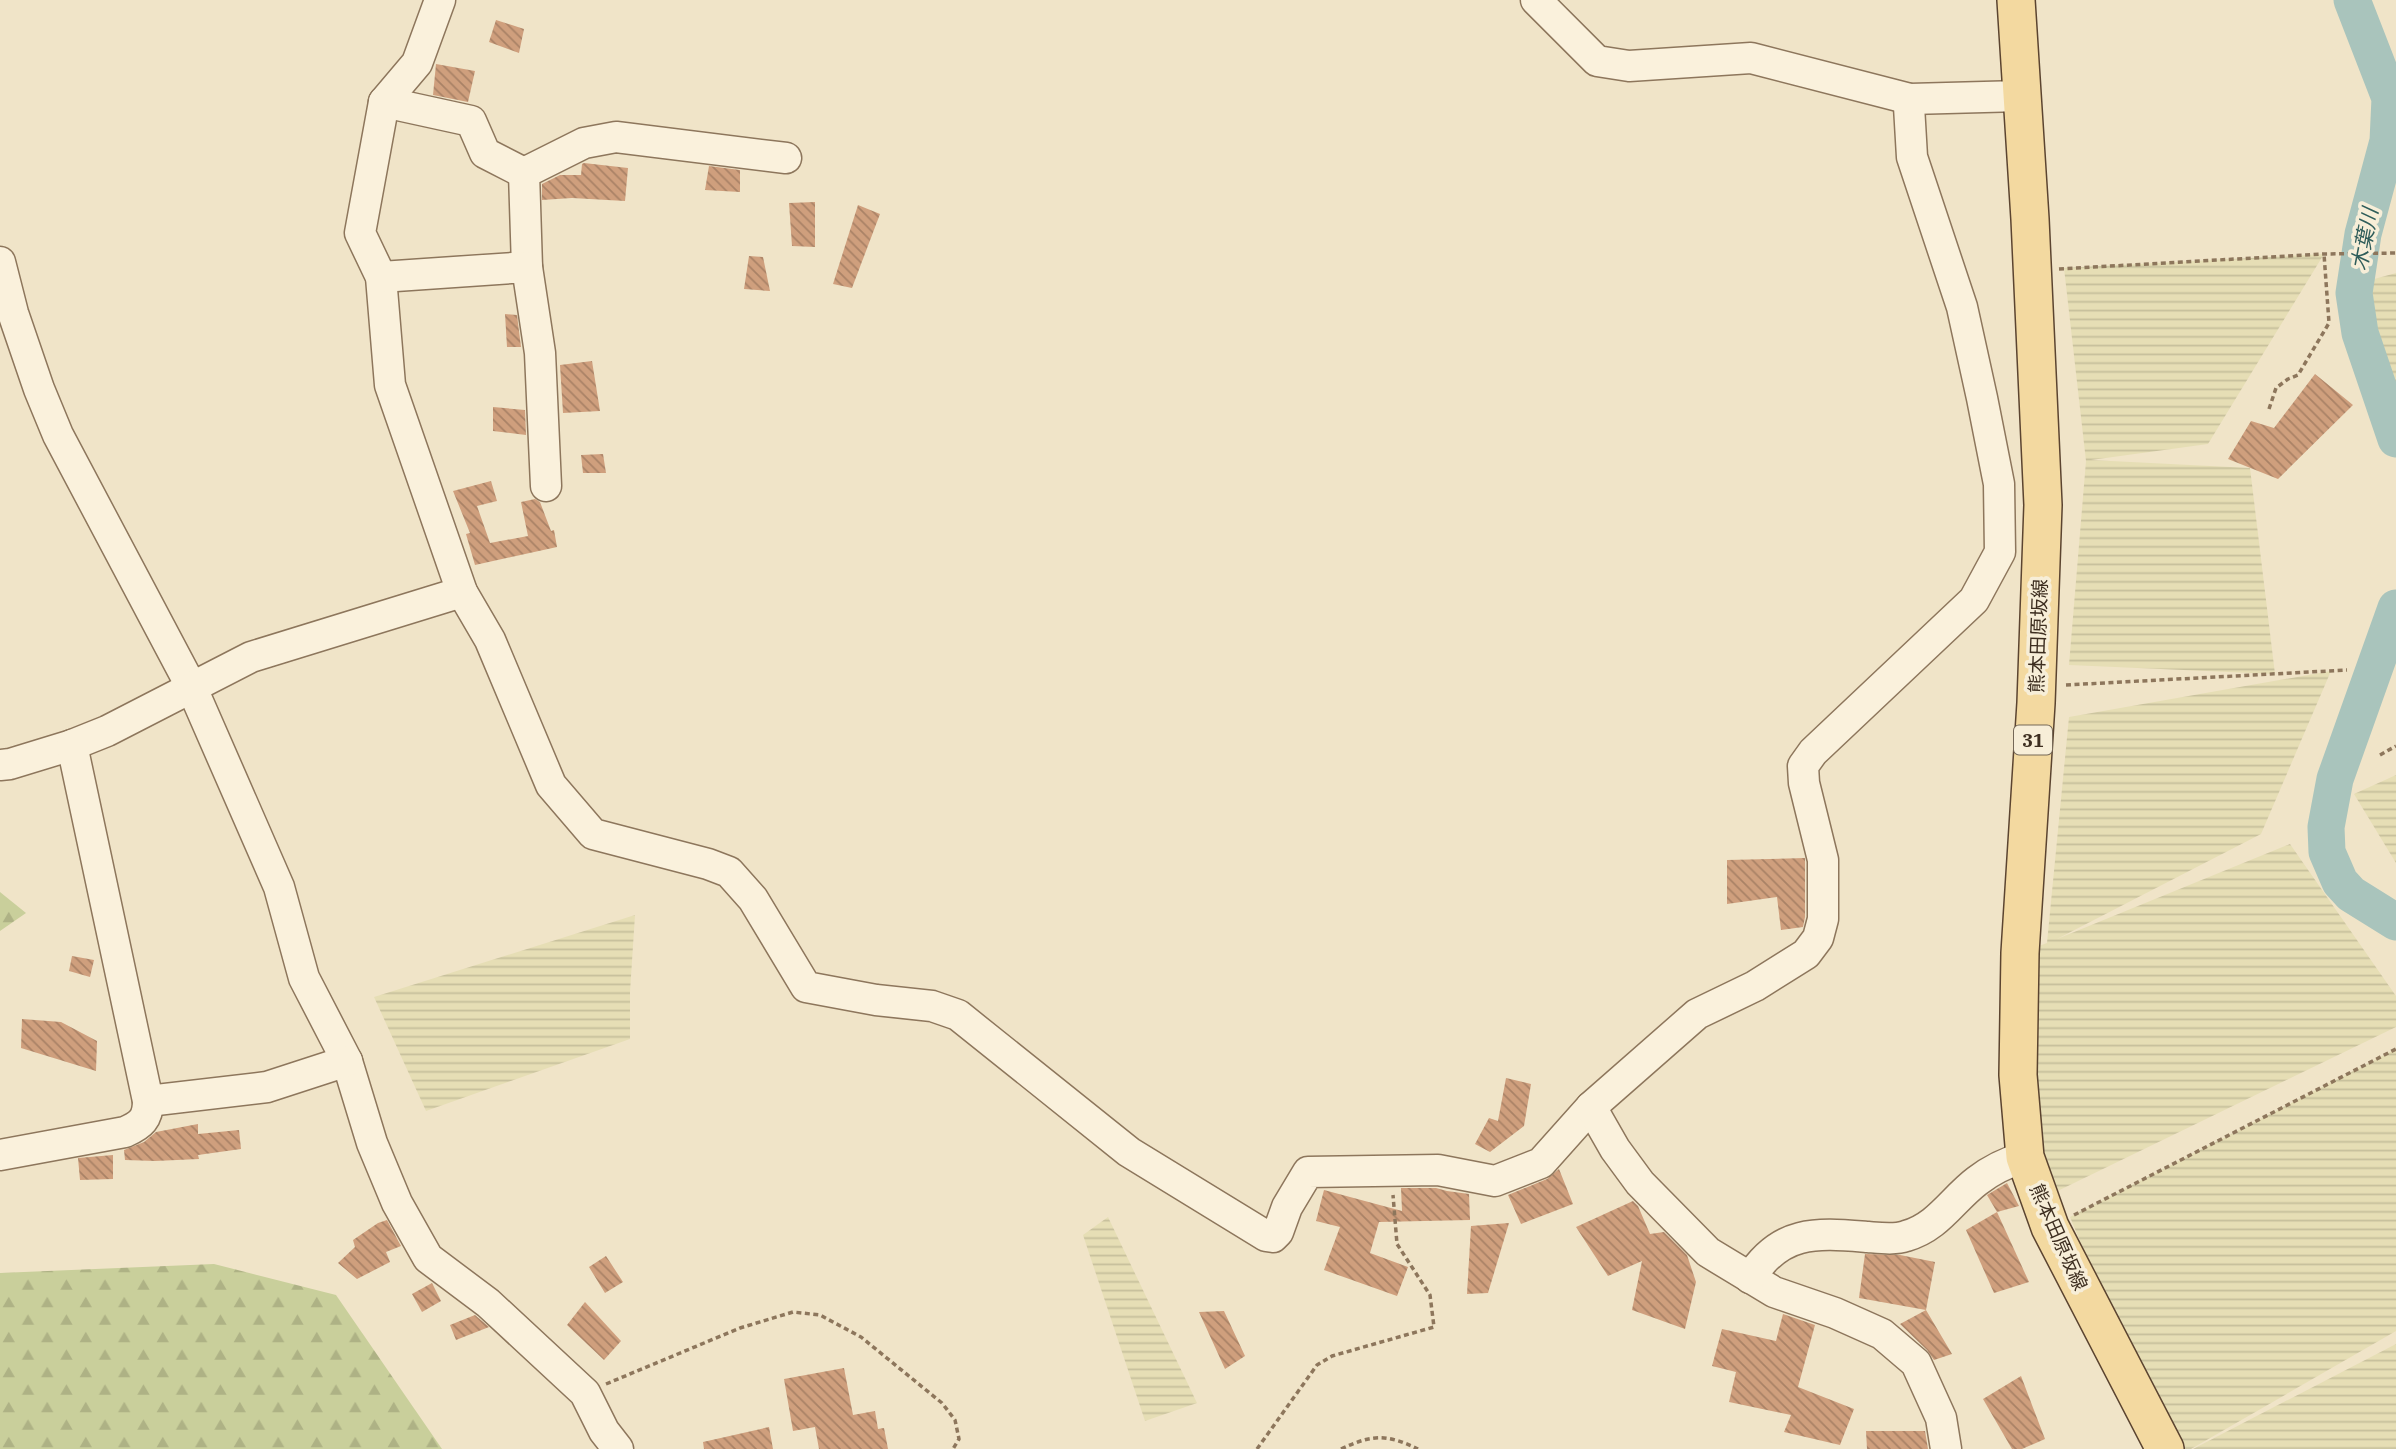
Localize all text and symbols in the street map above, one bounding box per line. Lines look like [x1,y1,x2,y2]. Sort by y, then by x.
water label: 木葉川 [2344,203,2384,273]
street label: 熊本田原坂線 [2024,579,2052,693]
road number: 31 [2014,726,2052,754]
street label: 熊本田原坂線 [2025,1180,2093,1294]

